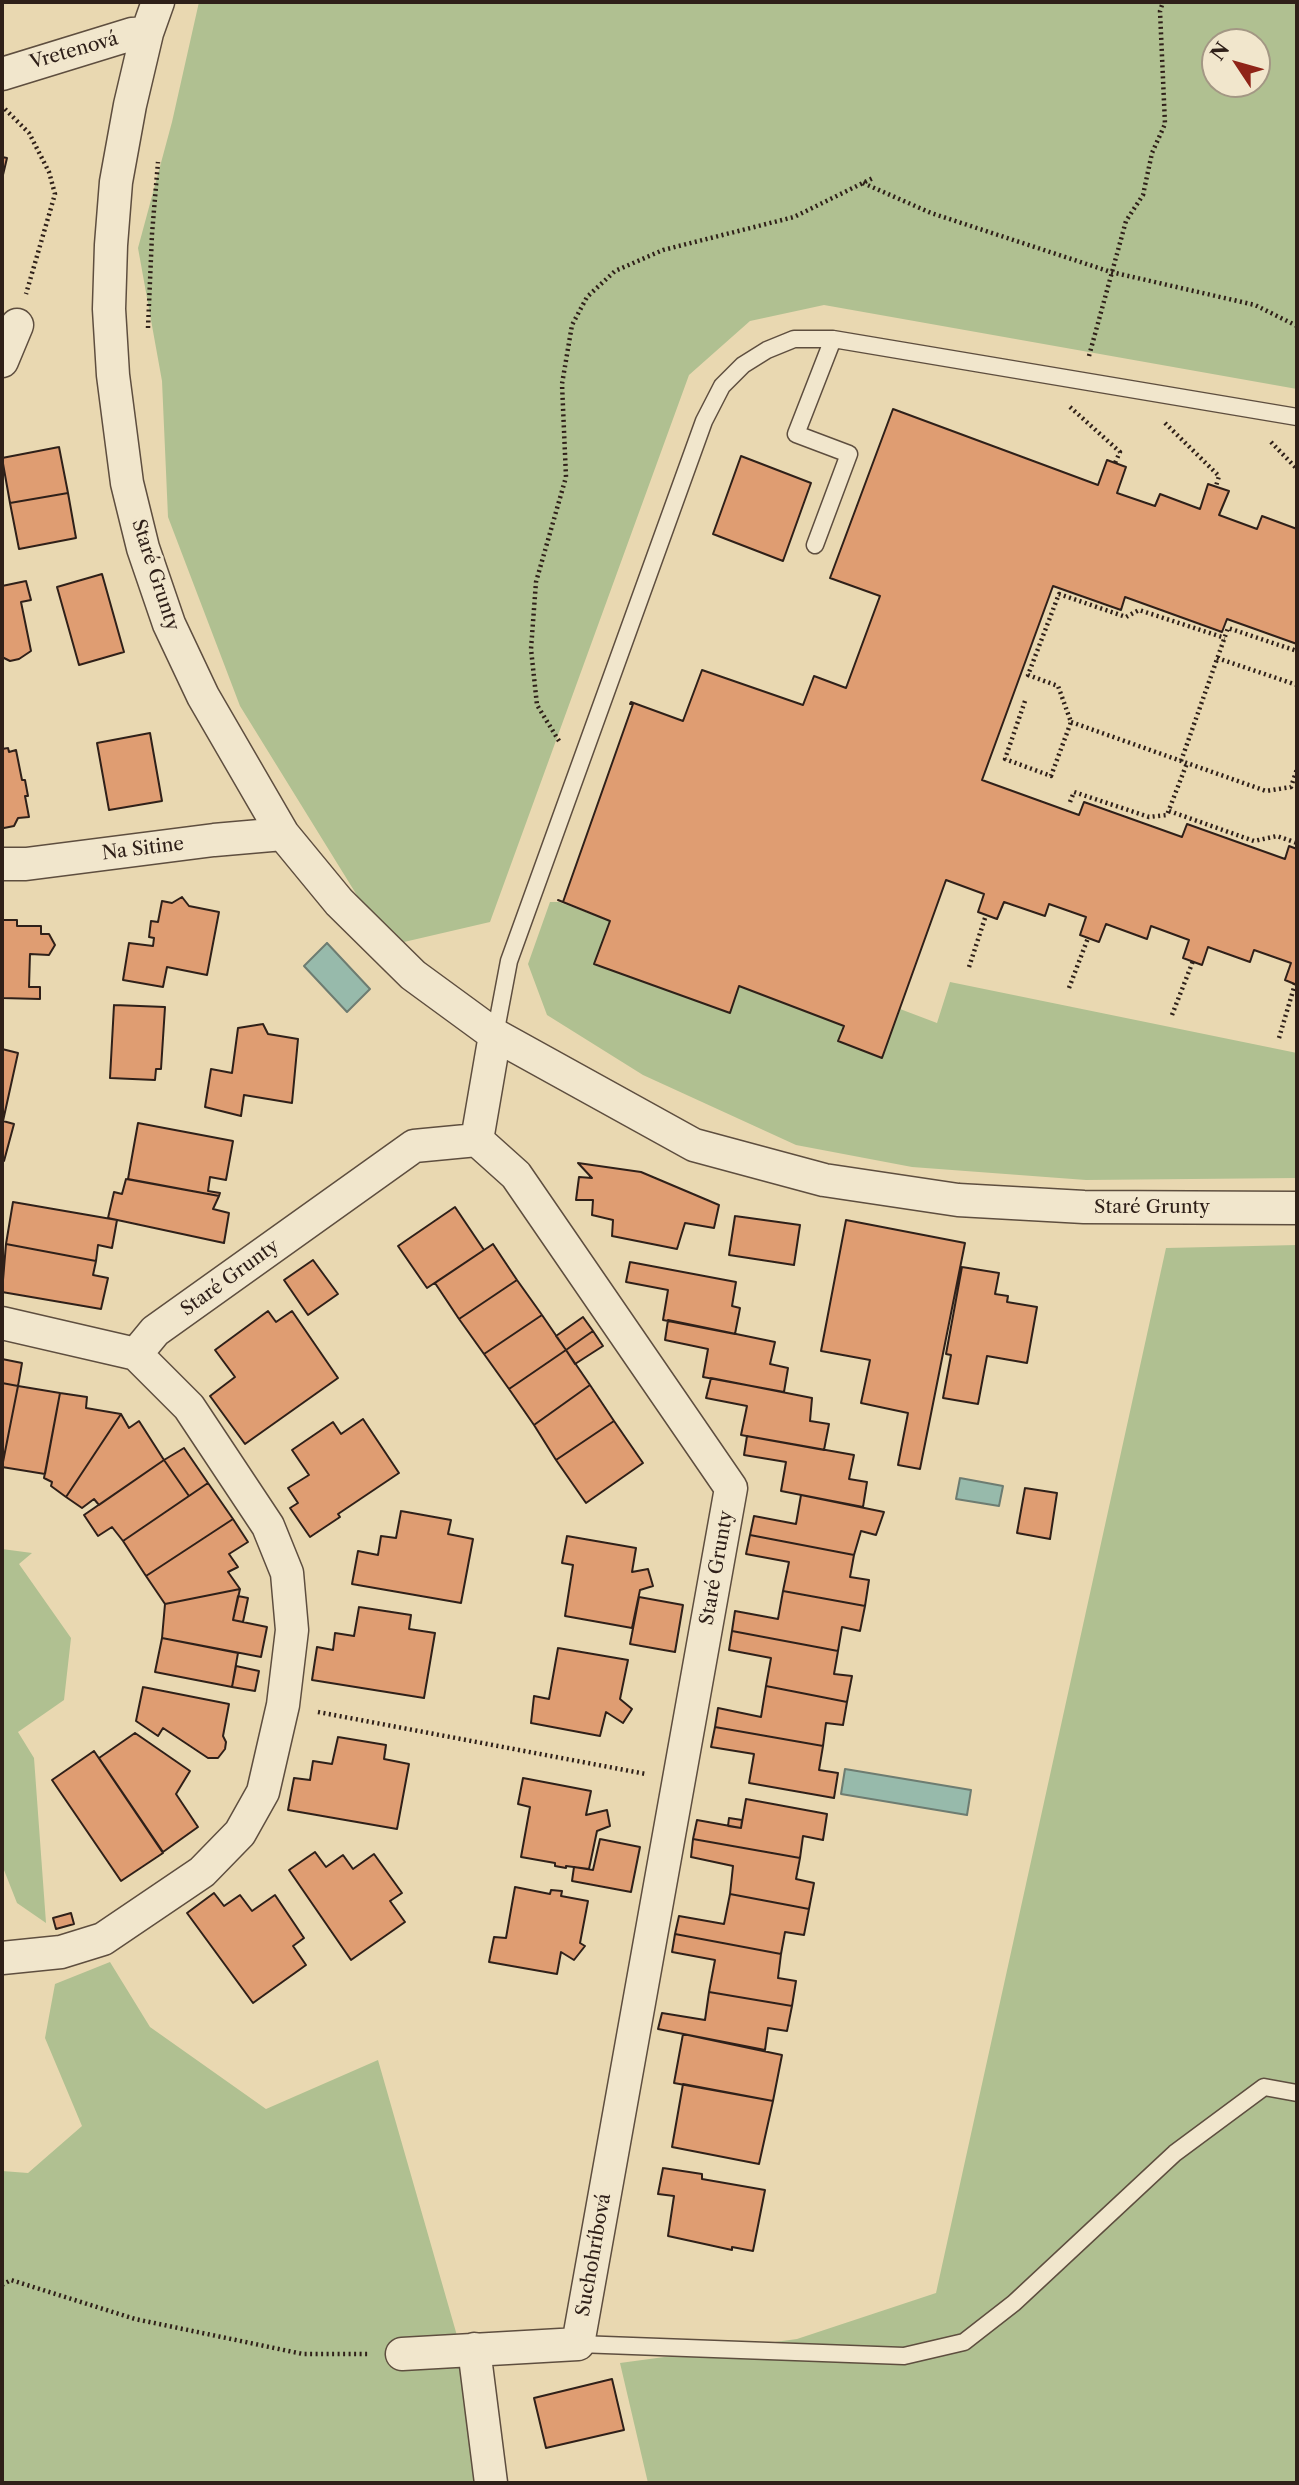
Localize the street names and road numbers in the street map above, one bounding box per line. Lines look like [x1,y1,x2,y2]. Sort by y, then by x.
street label: Vretenová [27,28,121,74]
street label: Staré Grunty [126,516,184,634]
street label: Na Sitine [101,833,185,865]
street label: Staré Grunty [1094,1197,1210,1219]
street label: Staré Grunty [176,1235,284,1321]
street label: Staré Grunty [696,1509,738,1627]
street label: Suchohríbová [572,2192,616,2318]

